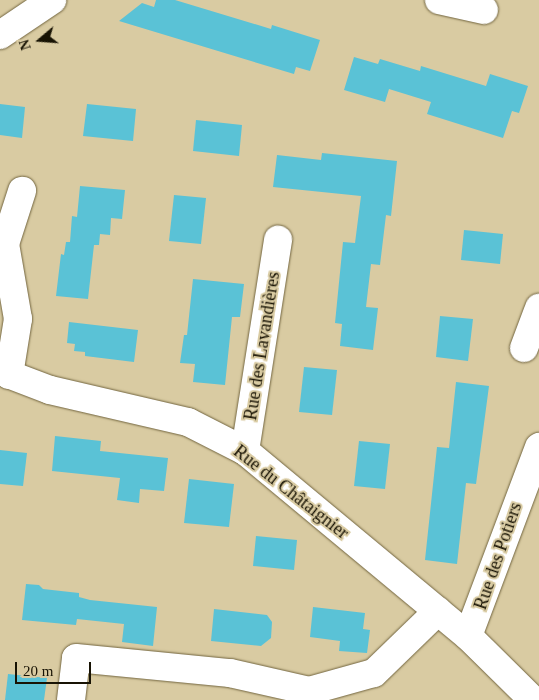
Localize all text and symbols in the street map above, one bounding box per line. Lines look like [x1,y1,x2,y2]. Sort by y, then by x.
north arrow [15,15,65,65]
text: N [17,38,34,52]
street label: Rue des Lavandières [240,270,284,422]
street label: Rue du Châtaignier [229,440,353,544]
street label: Rue des Potiers [470,500,526,612]
scale bar [18,652,94,684]
text: 20 m [23,663,53,679]

